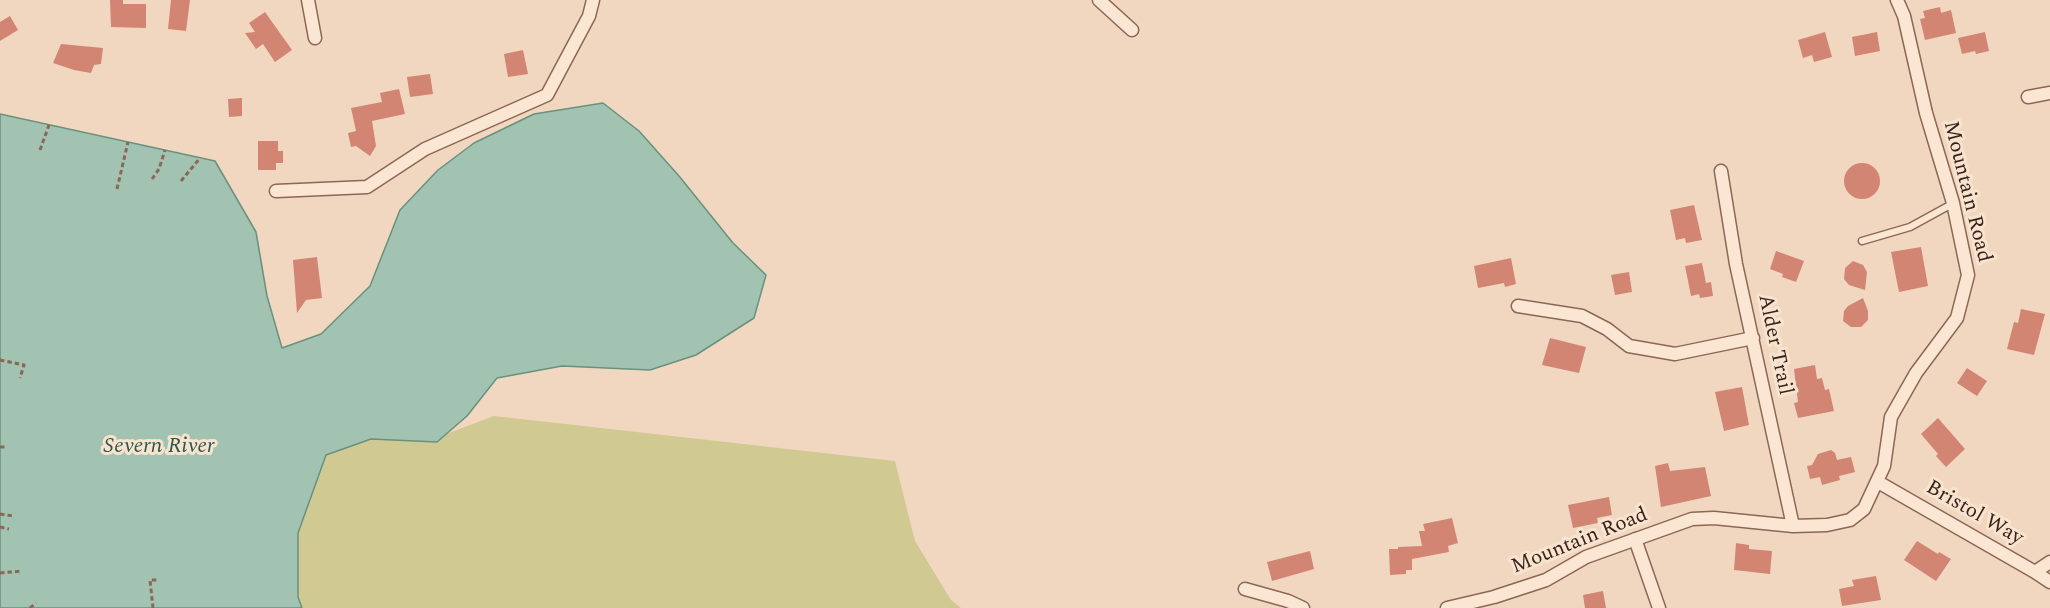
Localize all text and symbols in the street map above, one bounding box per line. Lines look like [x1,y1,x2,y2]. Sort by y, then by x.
street label: Mountain Road [1936,119,1996,265]
street label: Alder Trail [1751,292,1797,398]
water label: Severn River [104,435,214,461]
street label: Bristol Way [1921,476,2027,552]
street label: Mountain Road [1508,503,1652,581]

